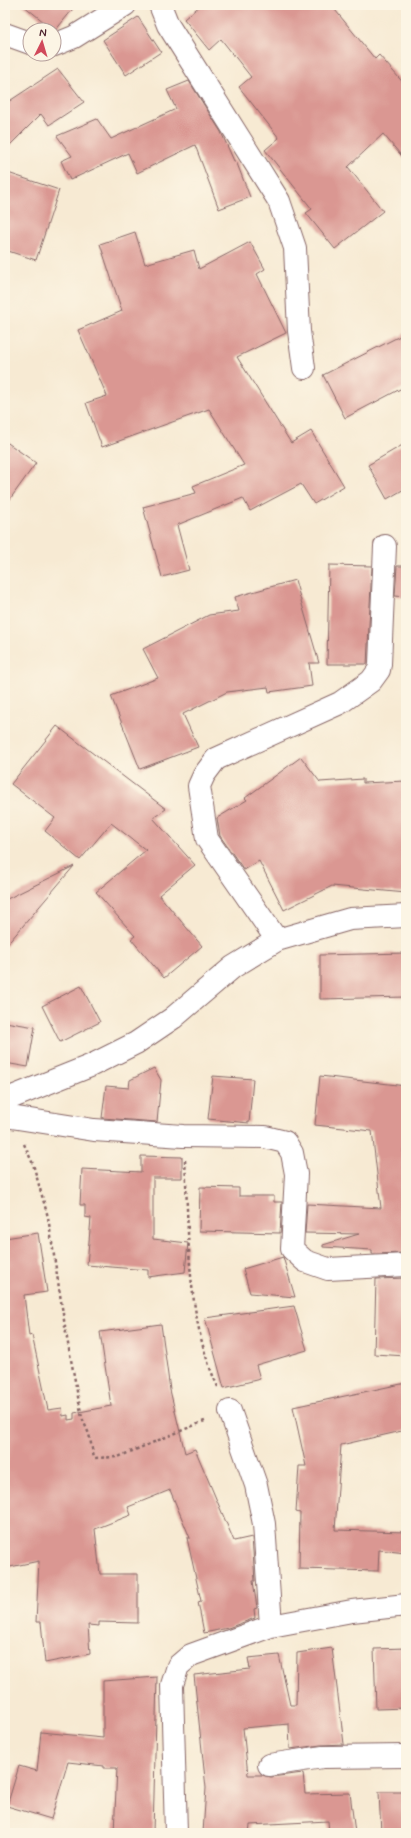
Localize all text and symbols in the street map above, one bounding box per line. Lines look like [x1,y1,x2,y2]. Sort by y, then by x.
north arrow [22,22,62,62]
text: N [39,26,47,40]

